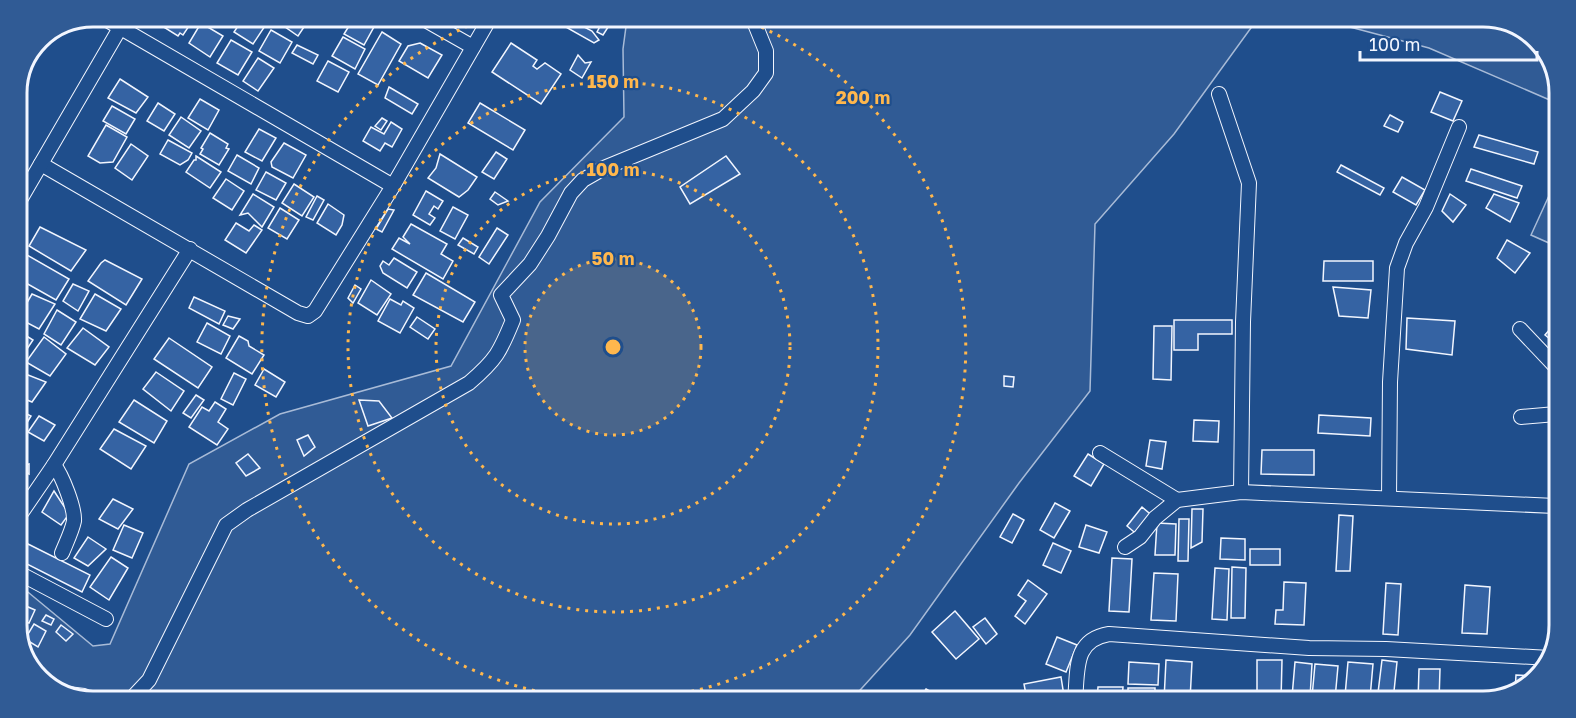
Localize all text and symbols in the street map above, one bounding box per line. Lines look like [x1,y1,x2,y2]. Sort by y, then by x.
scale bar [1360,24,1537,62]
text: 100 m [1369,33,1420,55]
text: 150 m [587,70,639,92]
text: 200 m [836,86,890,108]
text: 100 m [587,158,639,180]
text: 50 m [592,247,634,269]
centre of rings [603,337,623,357]

